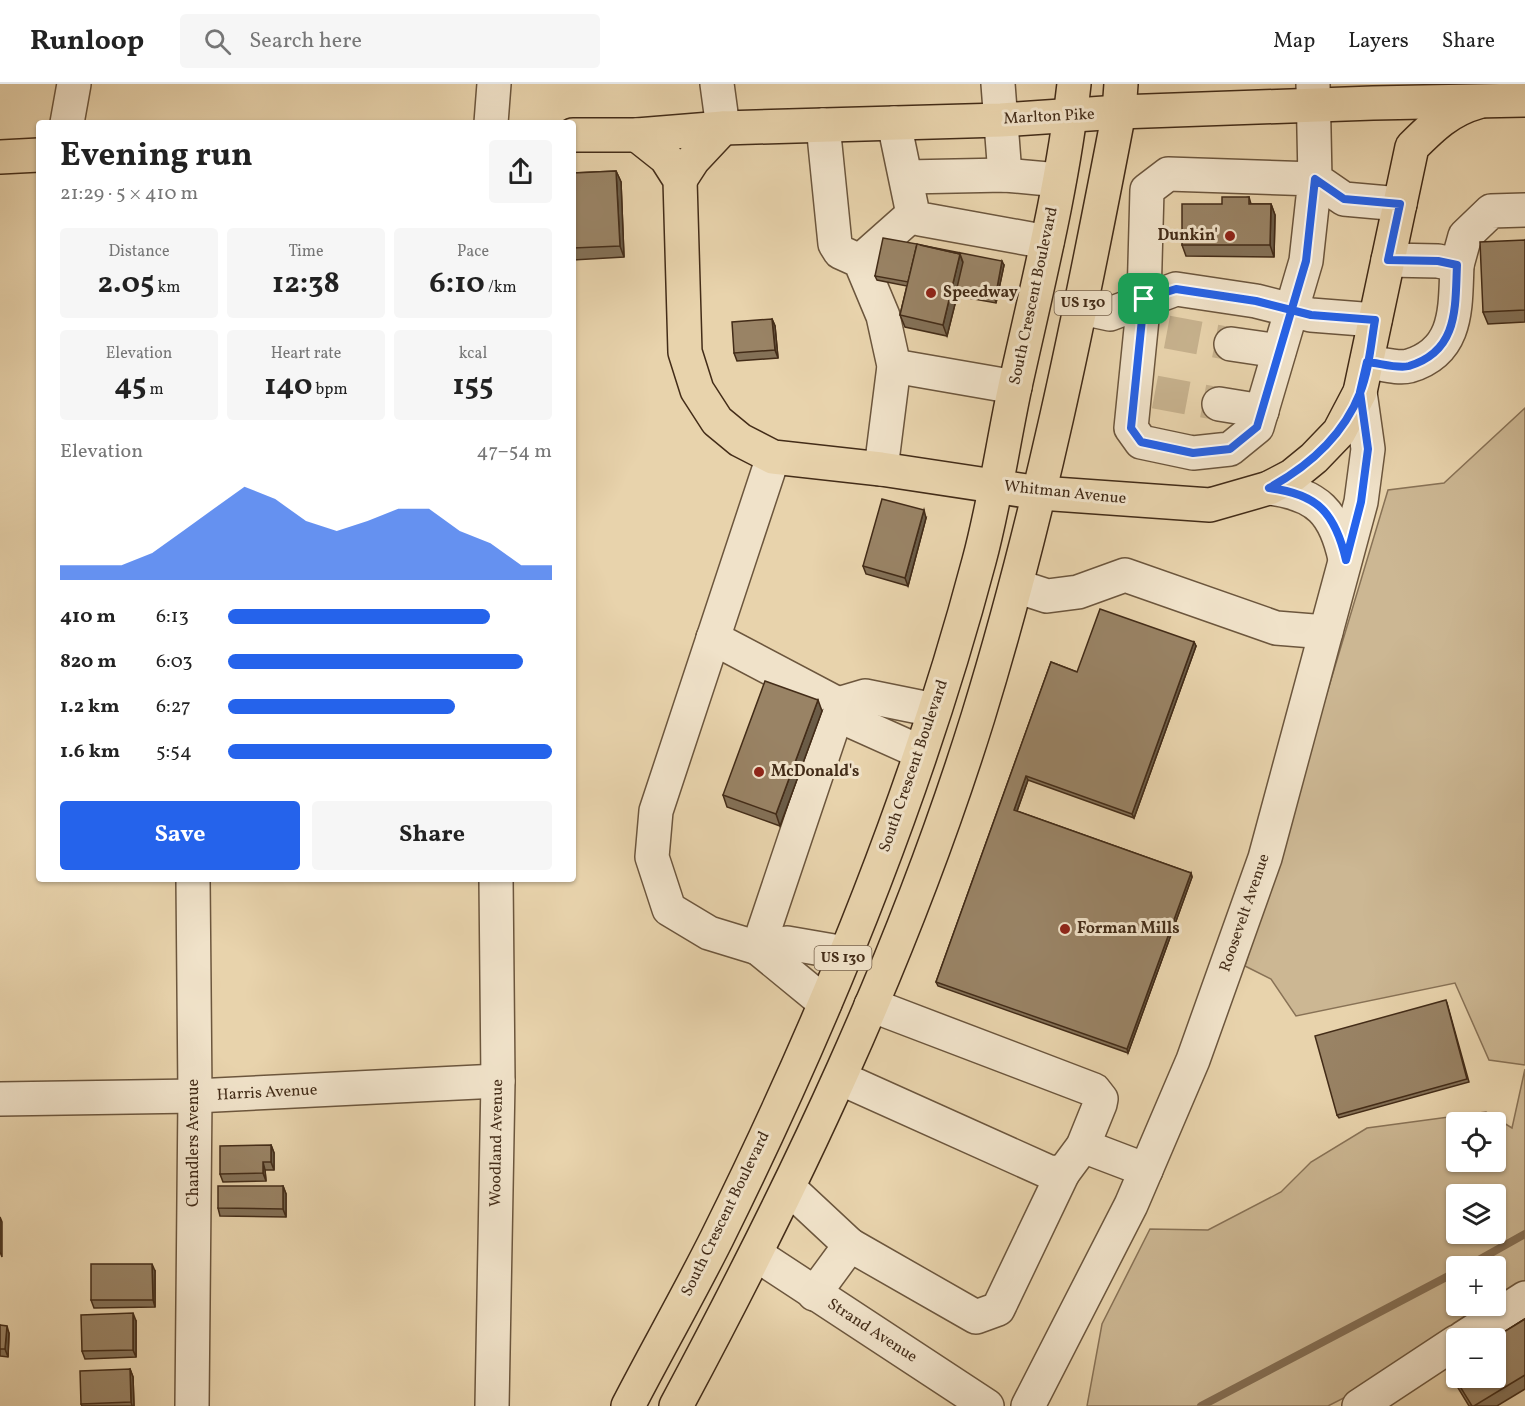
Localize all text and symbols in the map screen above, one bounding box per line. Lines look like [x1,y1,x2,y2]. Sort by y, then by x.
search box [180,14,600,68]
text: Runloop [30,22,144,61]
icon: search [201,25,234,58]
text: Search here [249,26,362,57]
text: Map [1273,27,1315,56]
text: Layers [1348,27,1409,56]
text: Share [1442,27,1495,56]
street label: Marlton Pike [1003,104,1095,130]
text: Evening run [60,134,253,180]
button: share [489,140,552,203]
text: 21:29 · 5 × 410 m [60,180,198,208]
street label: South Crescent Boulevard [1004,205,1064,387]
place label: Dunkin' [1157,225,1218,247]
marker: Dunkin' [1223,229,1237,243]
text: Distance [108,241,170,263]
text: Time [288,241,324,263]
text: Pace [457,241,489,263]
text: 2.05 [98,263,154,305]
text: 12:38 [272,263,340,305]
text: 6:10 [429,263,485,305]
pin [1118,273,1169,324]
text: km [154,277,180,299]
text: /km [485,277,517,299]
place label: Speedway [943,282,1018,304]
icon: arrive [1127,282,1160,315]
marker: Speedway [924,286,938,300]
road number: US 130 [1054,291,1112,315]
text: Elevation [106,343,172,365]
text: Heart rate [271,343,341,365]
text: kcal [459,343,487,365]
text: 45 [114,365,146,407]
text: 140 [264,365,312,407]
text: 155 [453,365,493,407]
text: m [146,379,164,401]
text: bpm [312,379,348,401]
text: Elevation [60,438,143,466]
text: 47–54 m [477,438,552,466]
street label: Whitman Avenue [1003,476,1127,510]
text: 410 m [60,603,116,631]
text: 6:13 [156,603,189,631]
text: 820 m [60,648,117,676]
text: 6:03 [156,648,193,676]
street label: South Crescent Boulevard [874,677,954,855]
text: 1.2 km [60,693,120,721]
text: 6:27 [156,693,191,721]
text: 1.6 km [60,738,120,766]
text: 5:54 [156,738,192,766]
place label: McDonald's [771,761,859,783]
marker: McDonald's [752,765,766,779]
button: Save [60,801,300,870]
button: Share [312,801,552,870]
street label: Roosevelt Avenue [1214,851,1276,975]
place label: Forman Mills [1077,918,1180,940]
marker: Forman Mills [1058,922,1072,936]
road number: US 130 [814,946,872,970]
street label: Chandlers Avenue [183,1079,205,1207]
street label: Harris Avenue [216,1079,318,1107]
street label: Woodland Avenue [485,1079,509,1207]
map controls [1446,1112,1506,1388]
button: locate [1446,1112,1506,1172]
street label: South Crescent Boulevard [676,1128,776,1300]
button: layers [1446,1184,1506,1244]
button: + [1446,1256,1506,1316]
street label: Strand Avenue [823,1294,921,1368]
button: − [1446,1328,1506,1388]

